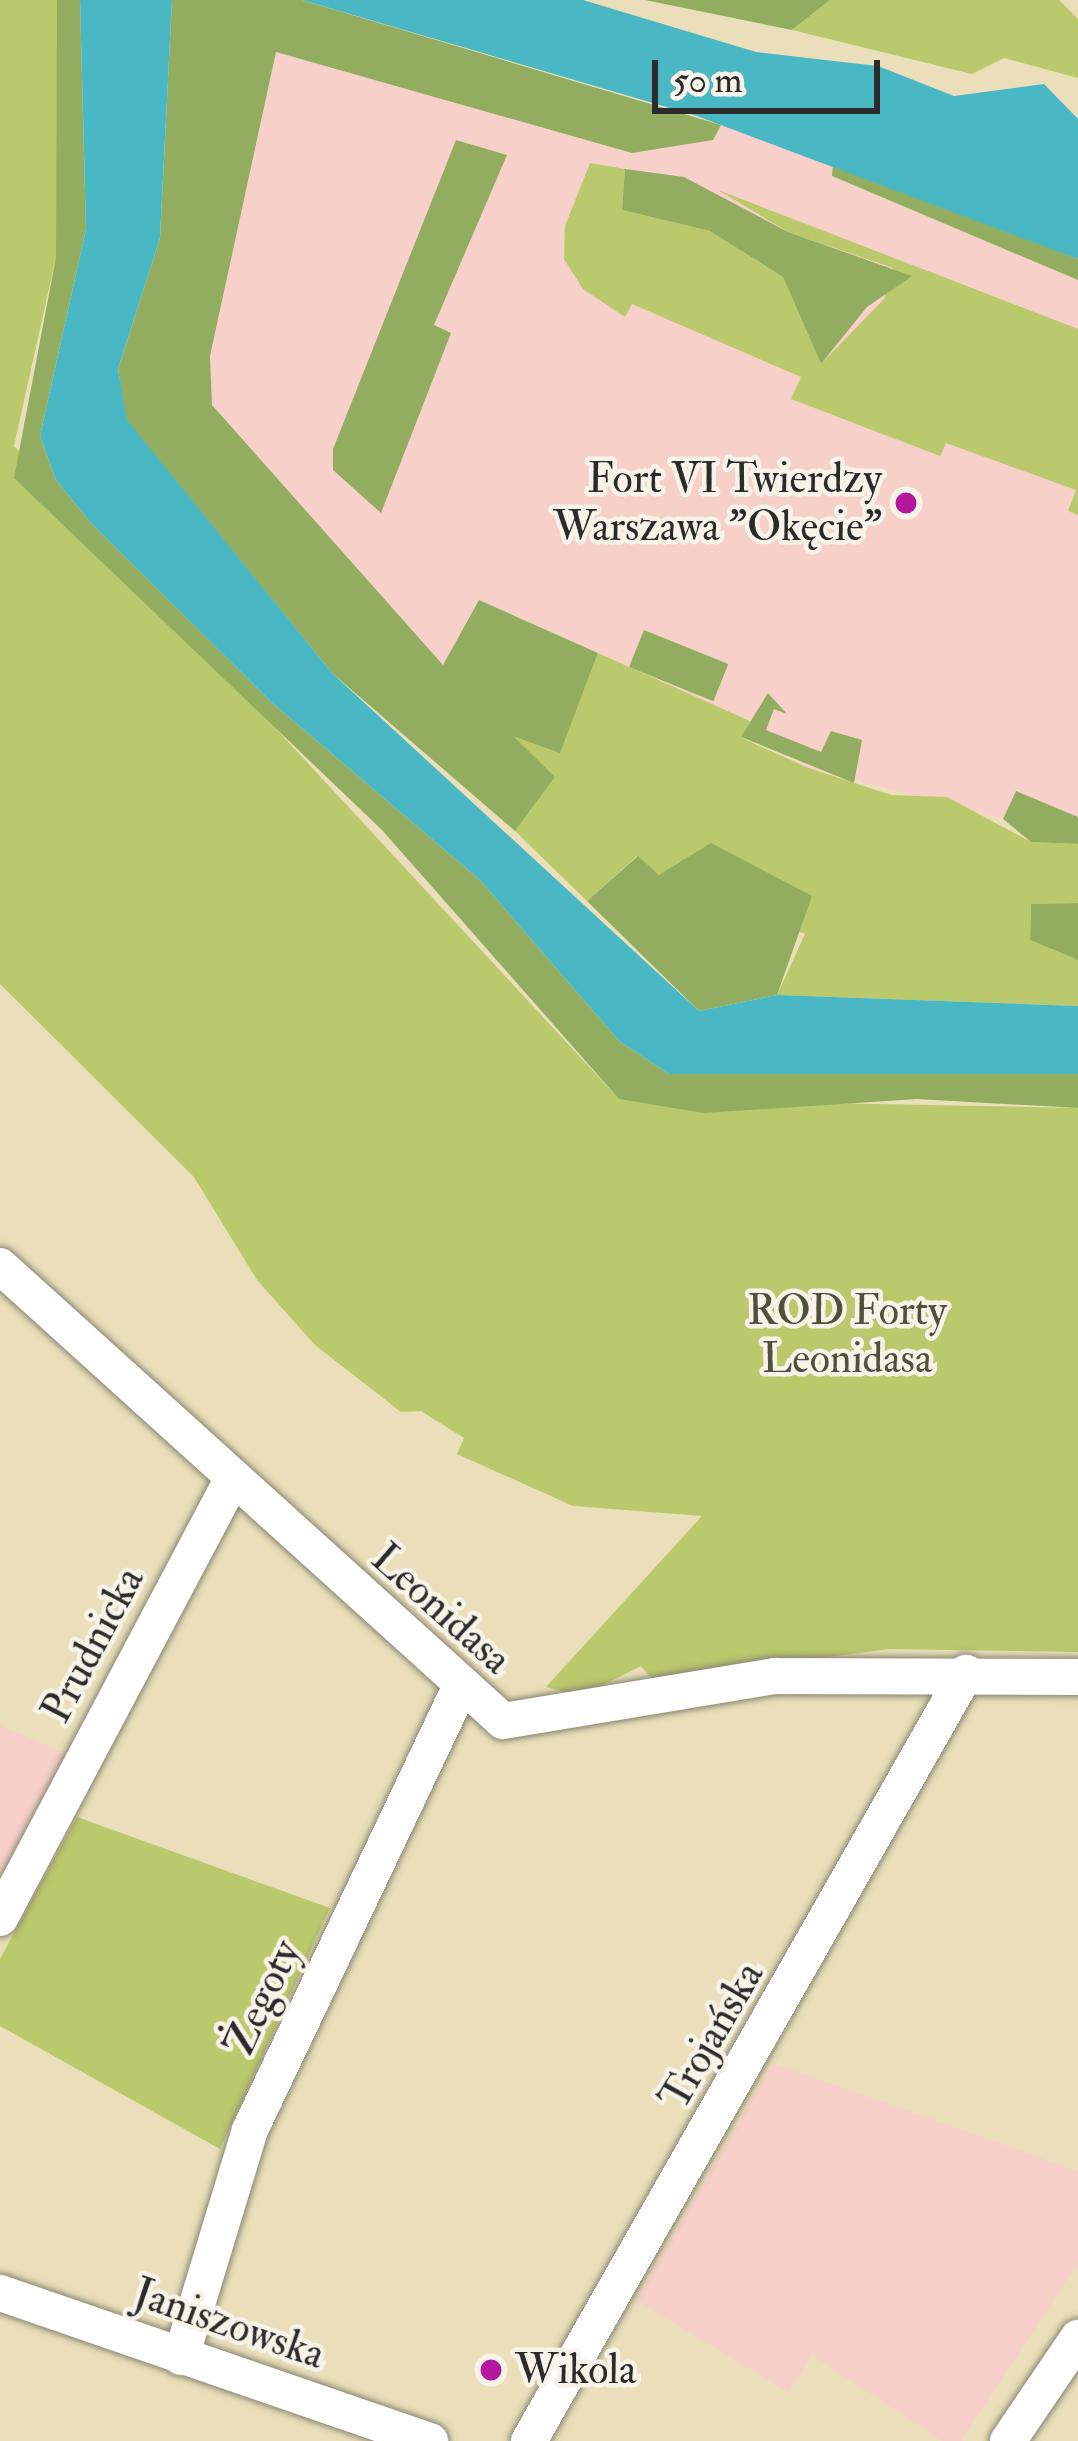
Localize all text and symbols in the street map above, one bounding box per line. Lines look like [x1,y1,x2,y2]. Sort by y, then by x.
scale bar [658,36,886,110]
text: 50 m [673,58,742,103]
place label: Fort VI Twierdzy Warszawa "Okęcie" [553,454,882,552]
marker: Fort VI Twierdzy Warszawa "Okęcie" [893,490,919,516]
park label: ROD Forty Leonidasa [747,1286,947,1384]
street label: Leonidasa [361,1533,521,1685]
street label: Prudnicka [31,1559,155,1731]
street label: Żegoty [214,1932,312,2064]
street label: Trojańska [650,1953,774,2119]
street label: Janiszowska [127,2268,331,2380]
place label: Wikola [515,2345,636,2395]
marker: Wikola [478,2357,504,2383]

